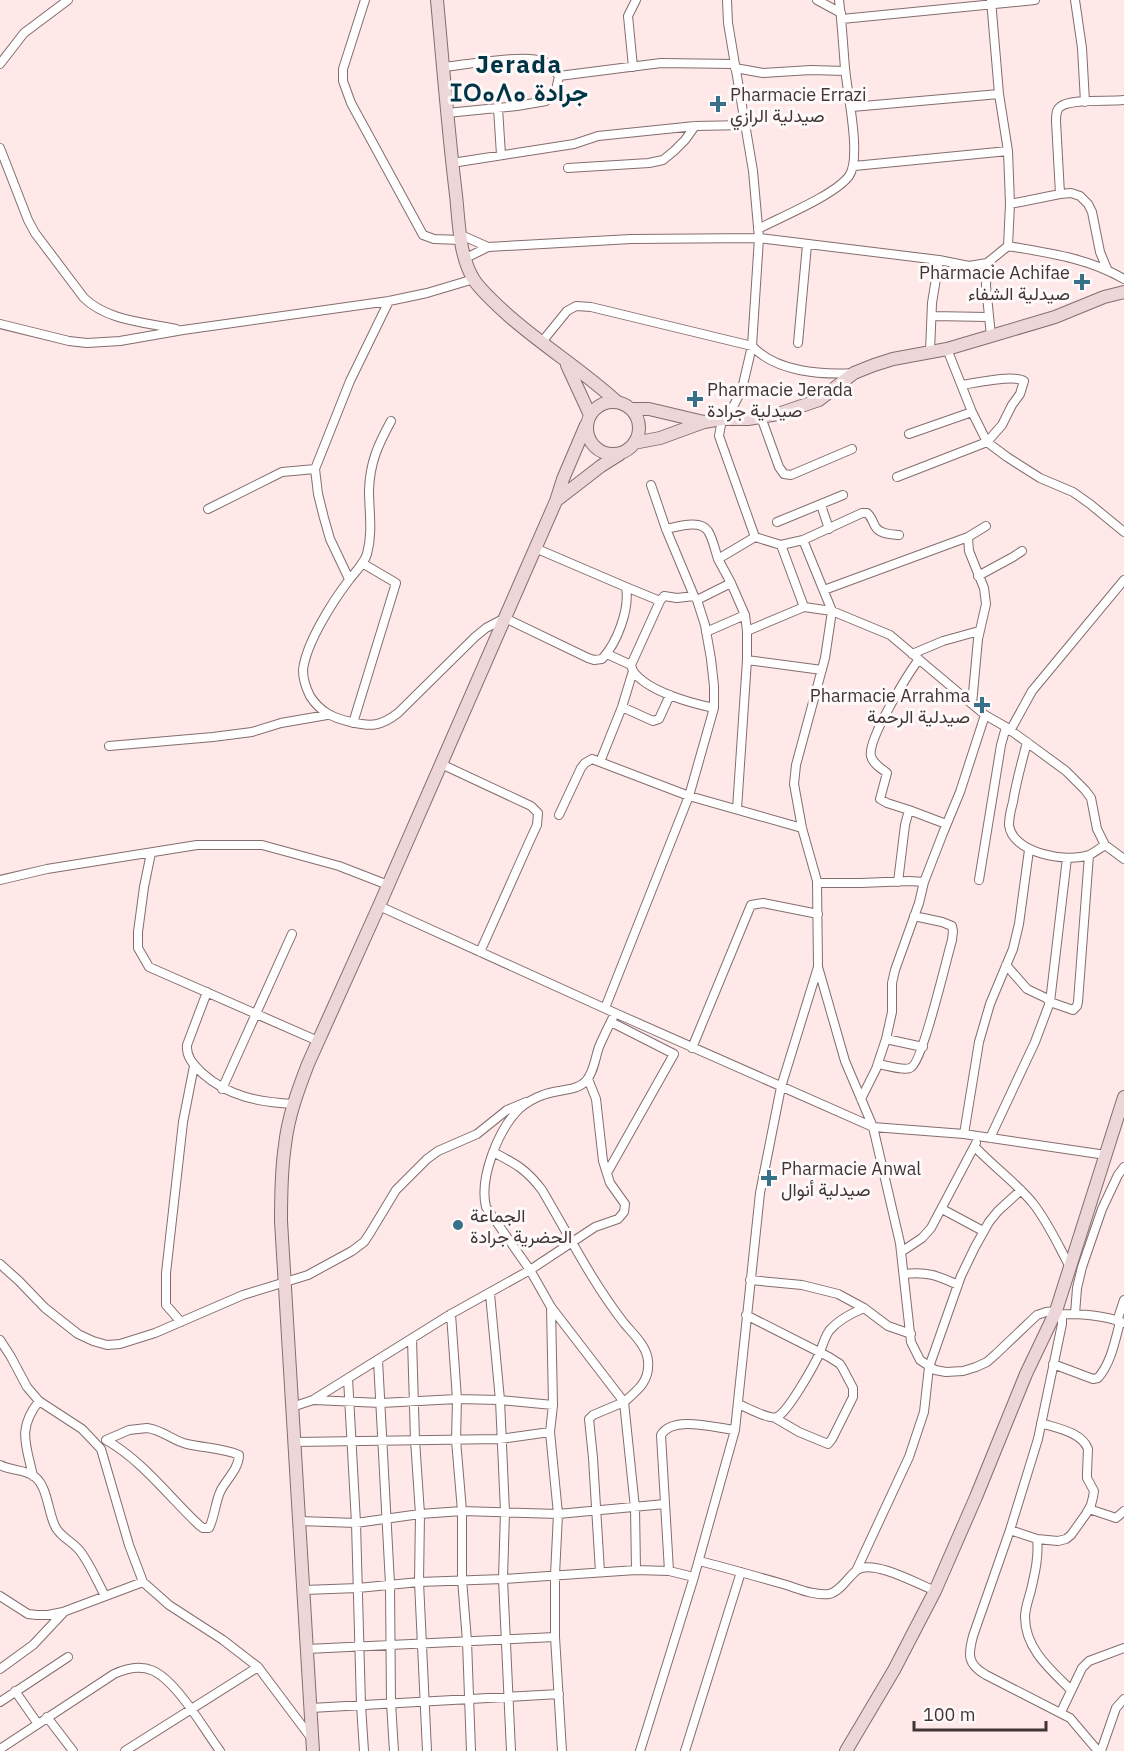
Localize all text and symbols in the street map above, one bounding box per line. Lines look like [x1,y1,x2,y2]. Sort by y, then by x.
district label: Jerada ⵊⵔⴰⴷⴰ جرادة [450,48,588,108]
place label: Pharmacie Errazi صيدلية الرازي [730,83,866,131]
marker: Pharmacie Errazi صيدلية الرازي [711,97,725,111]
place label: Pharmacie Achifae صيدلية الشفاء [919,261,1070,305]
marker: Pharmacie Achifae صيدلية الشفاء [1075,275,1089,289]
place label: Pharmacie Jerada صيدلية جرادة [707,378,853,422]
marker: Pharmacie Jerada صيدلية جرادة [688,392,702,406]
place label: Pharmacie Arrahma صيدلية الرحمة [810,684,970,728]
marker: Pharmacie Arrahma صيدلية الرحمة [975,698,989,712]
place label: Pharmacie Anwal صيدلية أنوال [781,1157,921,1201]
marker: Pharmacie Anwal صيدلية أنوال [762,1171,776,1185]
place label: الجماعة الحضرية جرادة [470,1204,572,1248]
marker: الجماعة الحضرية جرادة [451,1218,465,1232]
scale bar [914,1694,1046,1732]
text: 100 m [923,1703,975,1726]

